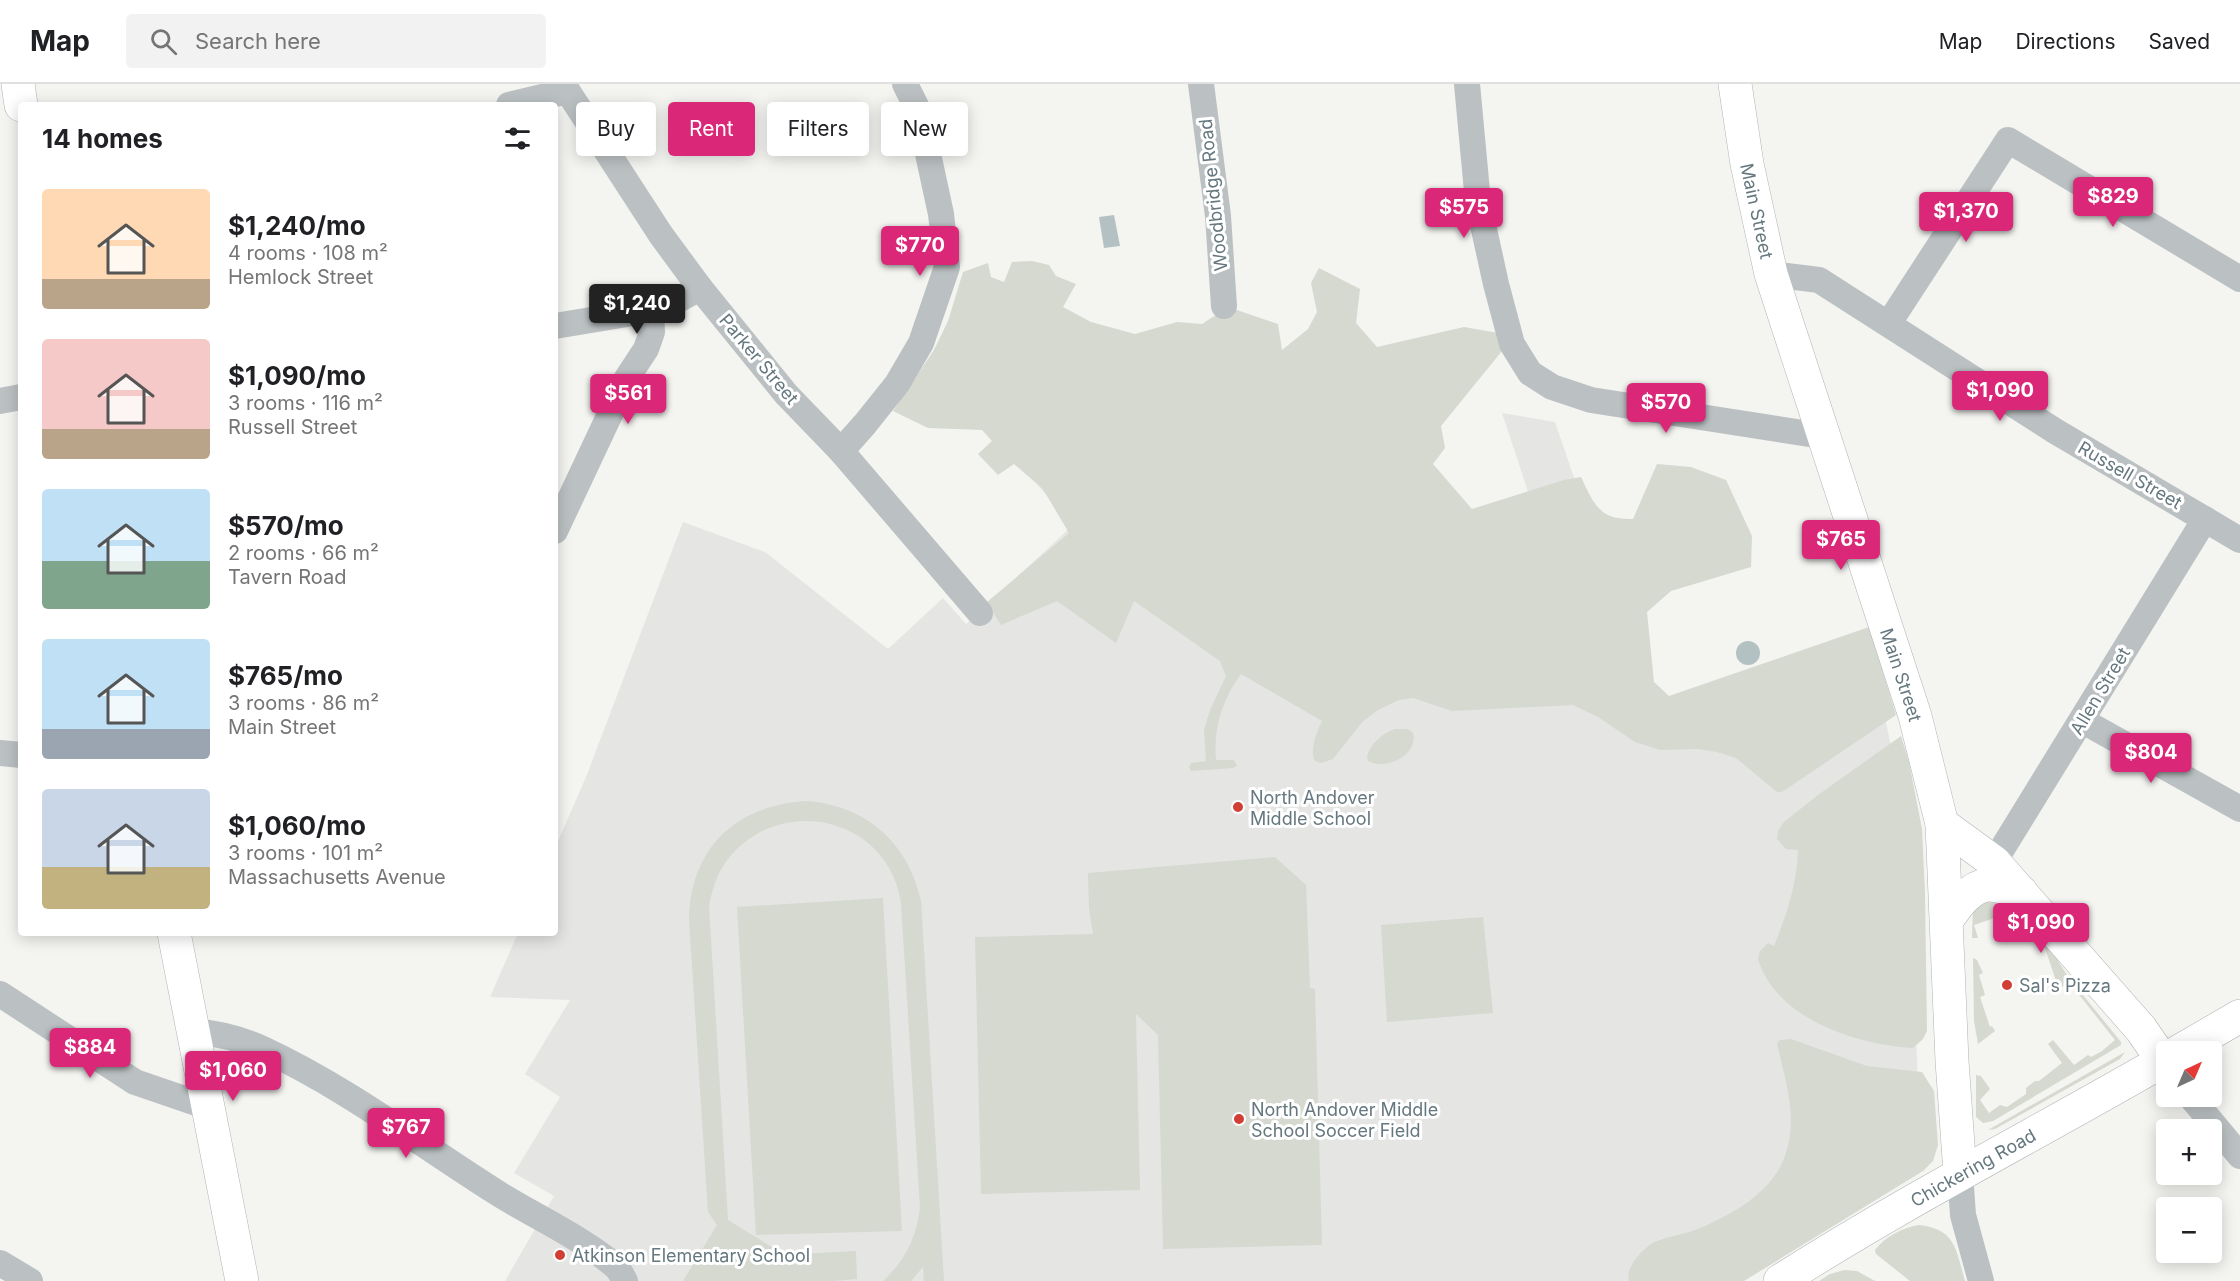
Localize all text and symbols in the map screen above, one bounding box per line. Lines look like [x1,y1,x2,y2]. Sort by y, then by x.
search box [126,14,546,68]
text: Map [30,24,90,58]
icon: search [147,25,180,58]
text: Search here [195,28,321,54]
text: Map [1939,29,1982,54]
text: Directions [2015,29,2116,54]
text: Saved [2149,29,2210,54]
chip: Buy [576,102,656,156]
chip: Rent [668,102,755,156]
chip: Filters [767,102,869,156]
chip: New [881,102,968,156]
street label: Woodbridge Road [1195,118,1231,272]
icon: filters [501,122,534,155]
text: 14 homes [42,123,163,154]
street label: Main Street [1737,161,1778,261]
pin: $829 [2077,177,2149,228]
text: $829 [2087,184,2139,208]
pin: $575 [1428,188,1500,239]
pin: $1,370 [1917,192,2015,243]
text: $575 [1439,195,1489,219]
text: $1,370 [1933,199,1999,223]
text: $1,240/mo [228,210,366,241]
icon: home [90,213,162,285]
pin: $770 [884,226,956,277]
text: $770 [895,233,945,257]
text: 4 rooms · 108 m² [228,241,388,265]
text: Hemlock Street [228,265,373,289]
pin: $1,240 [588,284,686,335]
text: $1,240 [603,291,671,315]
street label: Parker Street [715,310,803,408]
text: $1,090/mo [228,360,366,391]
icon: home [90,363,162,435]
pin: $1,090 [1951,371,2049,422]
pin: $561 [592,374,664,425]
text: $1,090 [1966,378,2034,402]
text: $561 [604,381,652,405]
pin: $570 [1630,383,1702,434]
text: $570 [1641,390,1691,414]
text: 3 rooms · 116 m² [228,391,383,415]
text: Russell Street [228,415,357,439]
street label: Russell Street [2074,437,2186,513]
text: $570/mo [228,510,344,541]
icon: home [90,513,162,585]
pin: $765 [1805,520,1877,571]
text: $765 [1816,527,1866,551]
text: 2 rooms · 66 m² [228,541,379,565]
text: Tavern Road [228,565,346,589]
street label: Main Street [1877,625,1926,724]
street label: Allen Street [2066,643,2134,738]
text: $765/mo [228,660,343,691]
icon: home [90,663,162,735]
text: 3 rooms · 86 m² [228,691,379,715]
text: Main Street [228,715,336,739]
pin: $804 [2115,733,2187,784]
text: $804 [2124,740,2178,764]
place label: North Andover Middle School [1250,787,1375,829]
marker: North Andover Middle School [1231,800,1245,814]
text: $1,060/mo [228,810,366,841]
icon: home [90,813,162,885]
text: 3 rooms · 101 m² [228,841,383,865]
text: Massachusetts Avenue [228,865,446,889]
pin: $1,090 [1992,903,2090,954]
text: $1,090 [2007,910,2075,934]
place label: Sal's Pizza [2019,975,2111,996]
marker: Sal's Pizza [2000,978,2014,992]
pin: $884 [54,1028,126,1079]
text: $884 [64,1035,116,1059]
north arrow [2156,1041,2222,1107]
map controls [2156,1041,2222,1263]
pin: $1,060 [184,1051,282,1102]
text: $1,060 [199,1058,267,1082]
place label: North Andover Middle School Soccer Field [1251,1099,1438,1141]
pin: $767 [370,1108,442,1159]
marker: North Andover Middle School Soccer Field [1232,1112,1246,1126]
text: $767 [381,1115,431,1139]
button: + [2156,1119,2222,1185]
street label: Chickering Road [1907,1124,2039,1211]
button: − [2156,1197,2222,1263]
place label: Atkinson Elementary School [572,1245,810,1266]
marker: Atkinson Elementary School [553,1248,567,1262]

